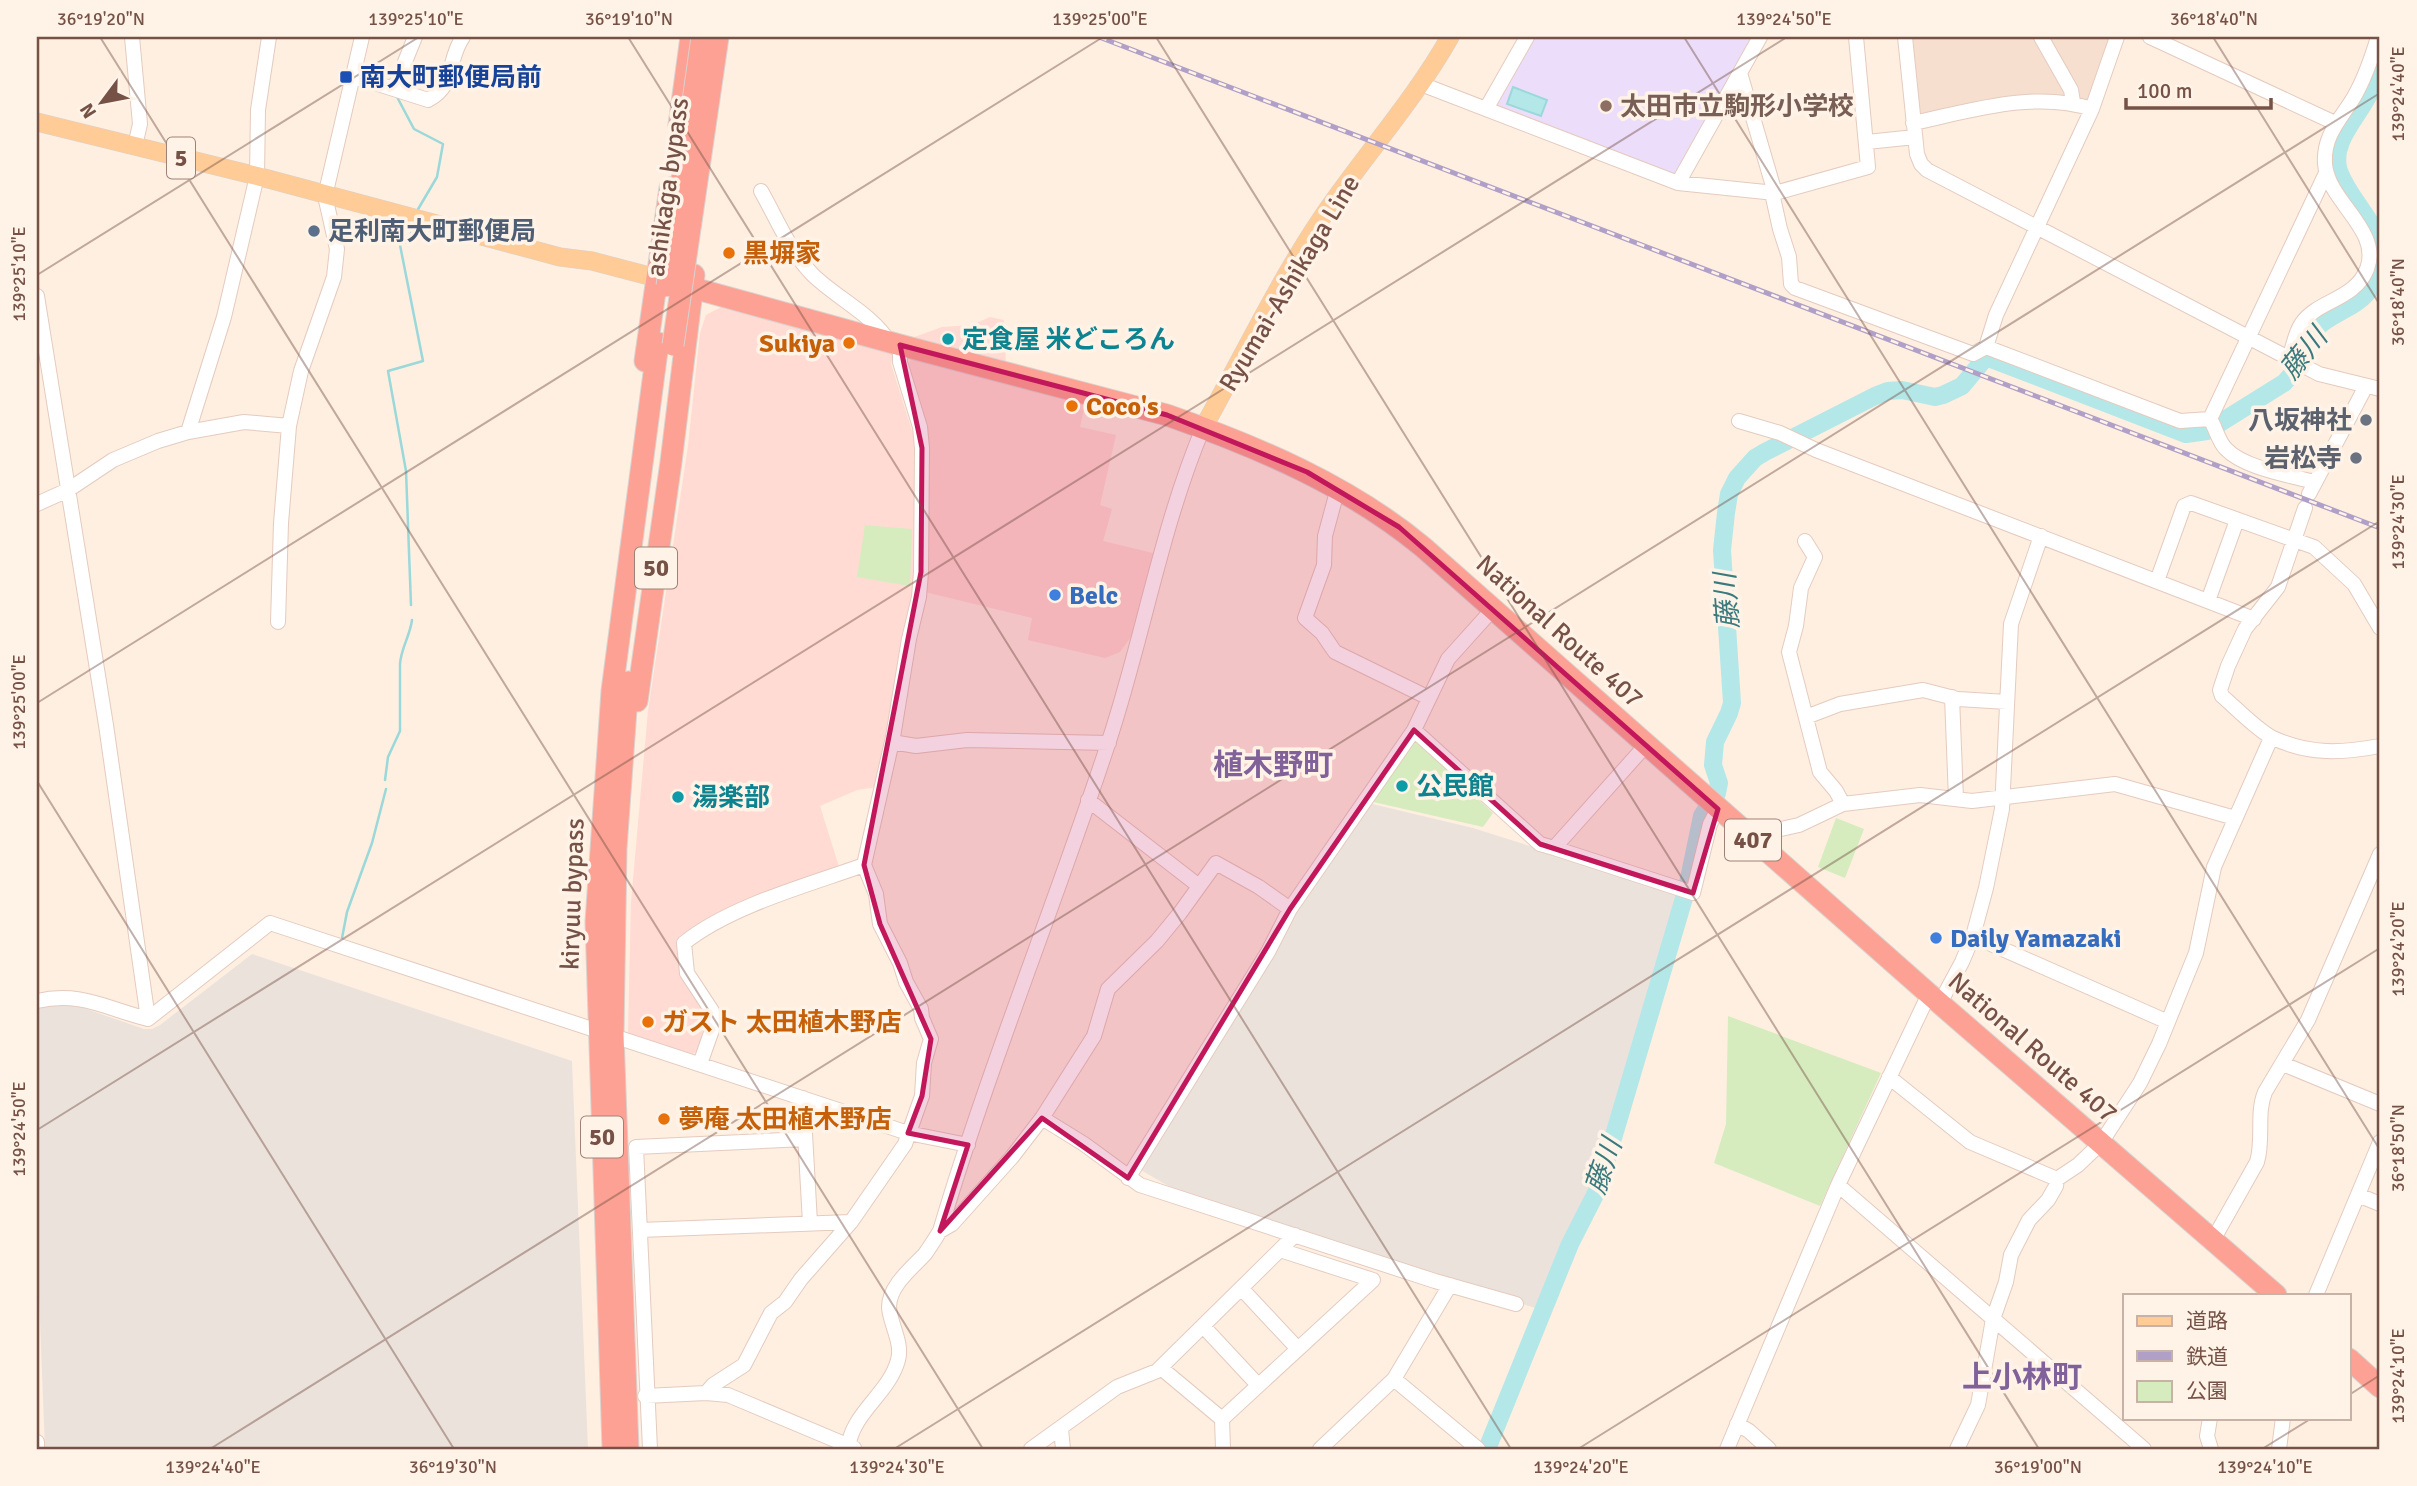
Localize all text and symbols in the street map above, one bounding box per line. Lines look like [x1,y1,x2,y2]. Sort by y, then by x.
text: 36°19'20"N [57,8,145,30]
text: 139°25'10"E [368,8,464,30]
text: 36°19'10"N [585,8,673,30]
text: 139°25'00"E [1052,8,1148,30]
text: 139°24'50"E [1736,8,1832,30]
text: 36°18'40"N [2170,8,2258,30]
text: 139°24'40"E [2387,46,2409,142]
place label: 南大町郵便局前 [360,62,542,94]
north arrow [66,66,136,136]
scale bar [2126,66,2272,110]
marker: 南大町郵便局前 [338,69,354,85]
text: 100 m [2137,78,2192,104]
place label: 太田市立駒形小学校 [1620,91,1854,123]
street label: ashikaga bypass [640,96,696,279]
marker: 太田市立駒形小学校 [1598,98,1614,114]
text: N [75,99,102,122]
road number: 5 [167,138,195,178]
street label: Ryumai-Ashikaga Line [1213,170,1367,397]
place label: 足利南大町郵便局 [328,216,536,248]
marker: 足利南大町郵便局 [306,223,322,239]
text: 139°25'10"E [8,226,30,322]
place label: 黒塀家 [743,238,821,270]
marker: 黒塀家 [721,245,737,261]
text: 36°18'40"N [2387,258,2409,346]
water label: 藤川 [2273,319,2336,386]
place label: 定食屋 米どころん [962,324,1175,356]
place label: Sukiya [759,328,835,360]
marker: 定食屋 米どころん [940,331,956,347]
marker: Sukiya [841,335,857,351]
place label: Coco's [1086,391,1159,423]
marker: Coco's [1064,398,1080,414]
place label: 八坂神社 [2248,405,2352,437]
marker: 八坂神社 [2358,412,2374,428]
place label: 岩松寺 [2264,443,2342,475]
marker: 岩松寺 [2348,450,2364,466]
text: 139°24'30"E [2387,474,2409,570]
road number: 50 [635,548,677,588]
street label: National Route 407 [1469,548,1650,715]
water label: 藤川 [1708,569,1746,630]
place label: Belc [1069,580,1118,612]
marker: Belc [1047,587,1063,603]
text: 139°25'00"E [8,654,30,750]
district label: 植木野町 [1213,747,1333,784]
place label: 公民館 [1416,771,1494,803]
marker: 公民館 [1394,778,1410,794]
place label: 湯楽部 [692,782,770,814]
marker: 湯楽部 [670,789,686,805]
street label: kiryuu bypass [554,817,592,971]
road number: 407 [1725,820,1781,860]
text: 139°24'20"E [2387,901,2409,997]
place label: Daily Yamazaki [1950,923,2121,955]
marker: Daily Yamazaki [1928,930,1944,946]
street label: National Route 407 [1941,966,2124,1130]
place label: ガスト 太田植木野店 [662,1007,902,1039]
marker: ガスト 太田植木野店 [640,1014,656,1030]
text: 139°24'50"E [8,1081,30,1177]
place label: 夢庵 太田植木野店 [678,1104,892,1136]
text: 36°18'50"N [2387,1104,2409,1192]
marker: 夢庵 太田植木野店 [656,1111,672,1127]
road number: 50 [581,1116,623,1157]
water label: 藤川 [1579,1131,1630,1198]
legend [2123,1294,2350,1420]
text: 道路 [2186,1308,2228,1334]
text: 139°24'10"E [2387,1328,2409,1424]
text: 鉄道 [2186,1344,2228,1370]
district label: 上小林町 [1962,1359,2082,1396]
text: 公園 [2186,1378,2228,1404]
text: 139°24'40"E [165,1456,261,1478]
text: 36°19'30"N [409,1456,497,1478]
text: 139°24'30"E [849,1456,945,1478]
text: 139°24'20"E [1533,1456,1629,1478]
text: 36°19'00"N [1994,1456,2082,1478]
text: 139°24'10"E [2217,1456,2313,1478]

